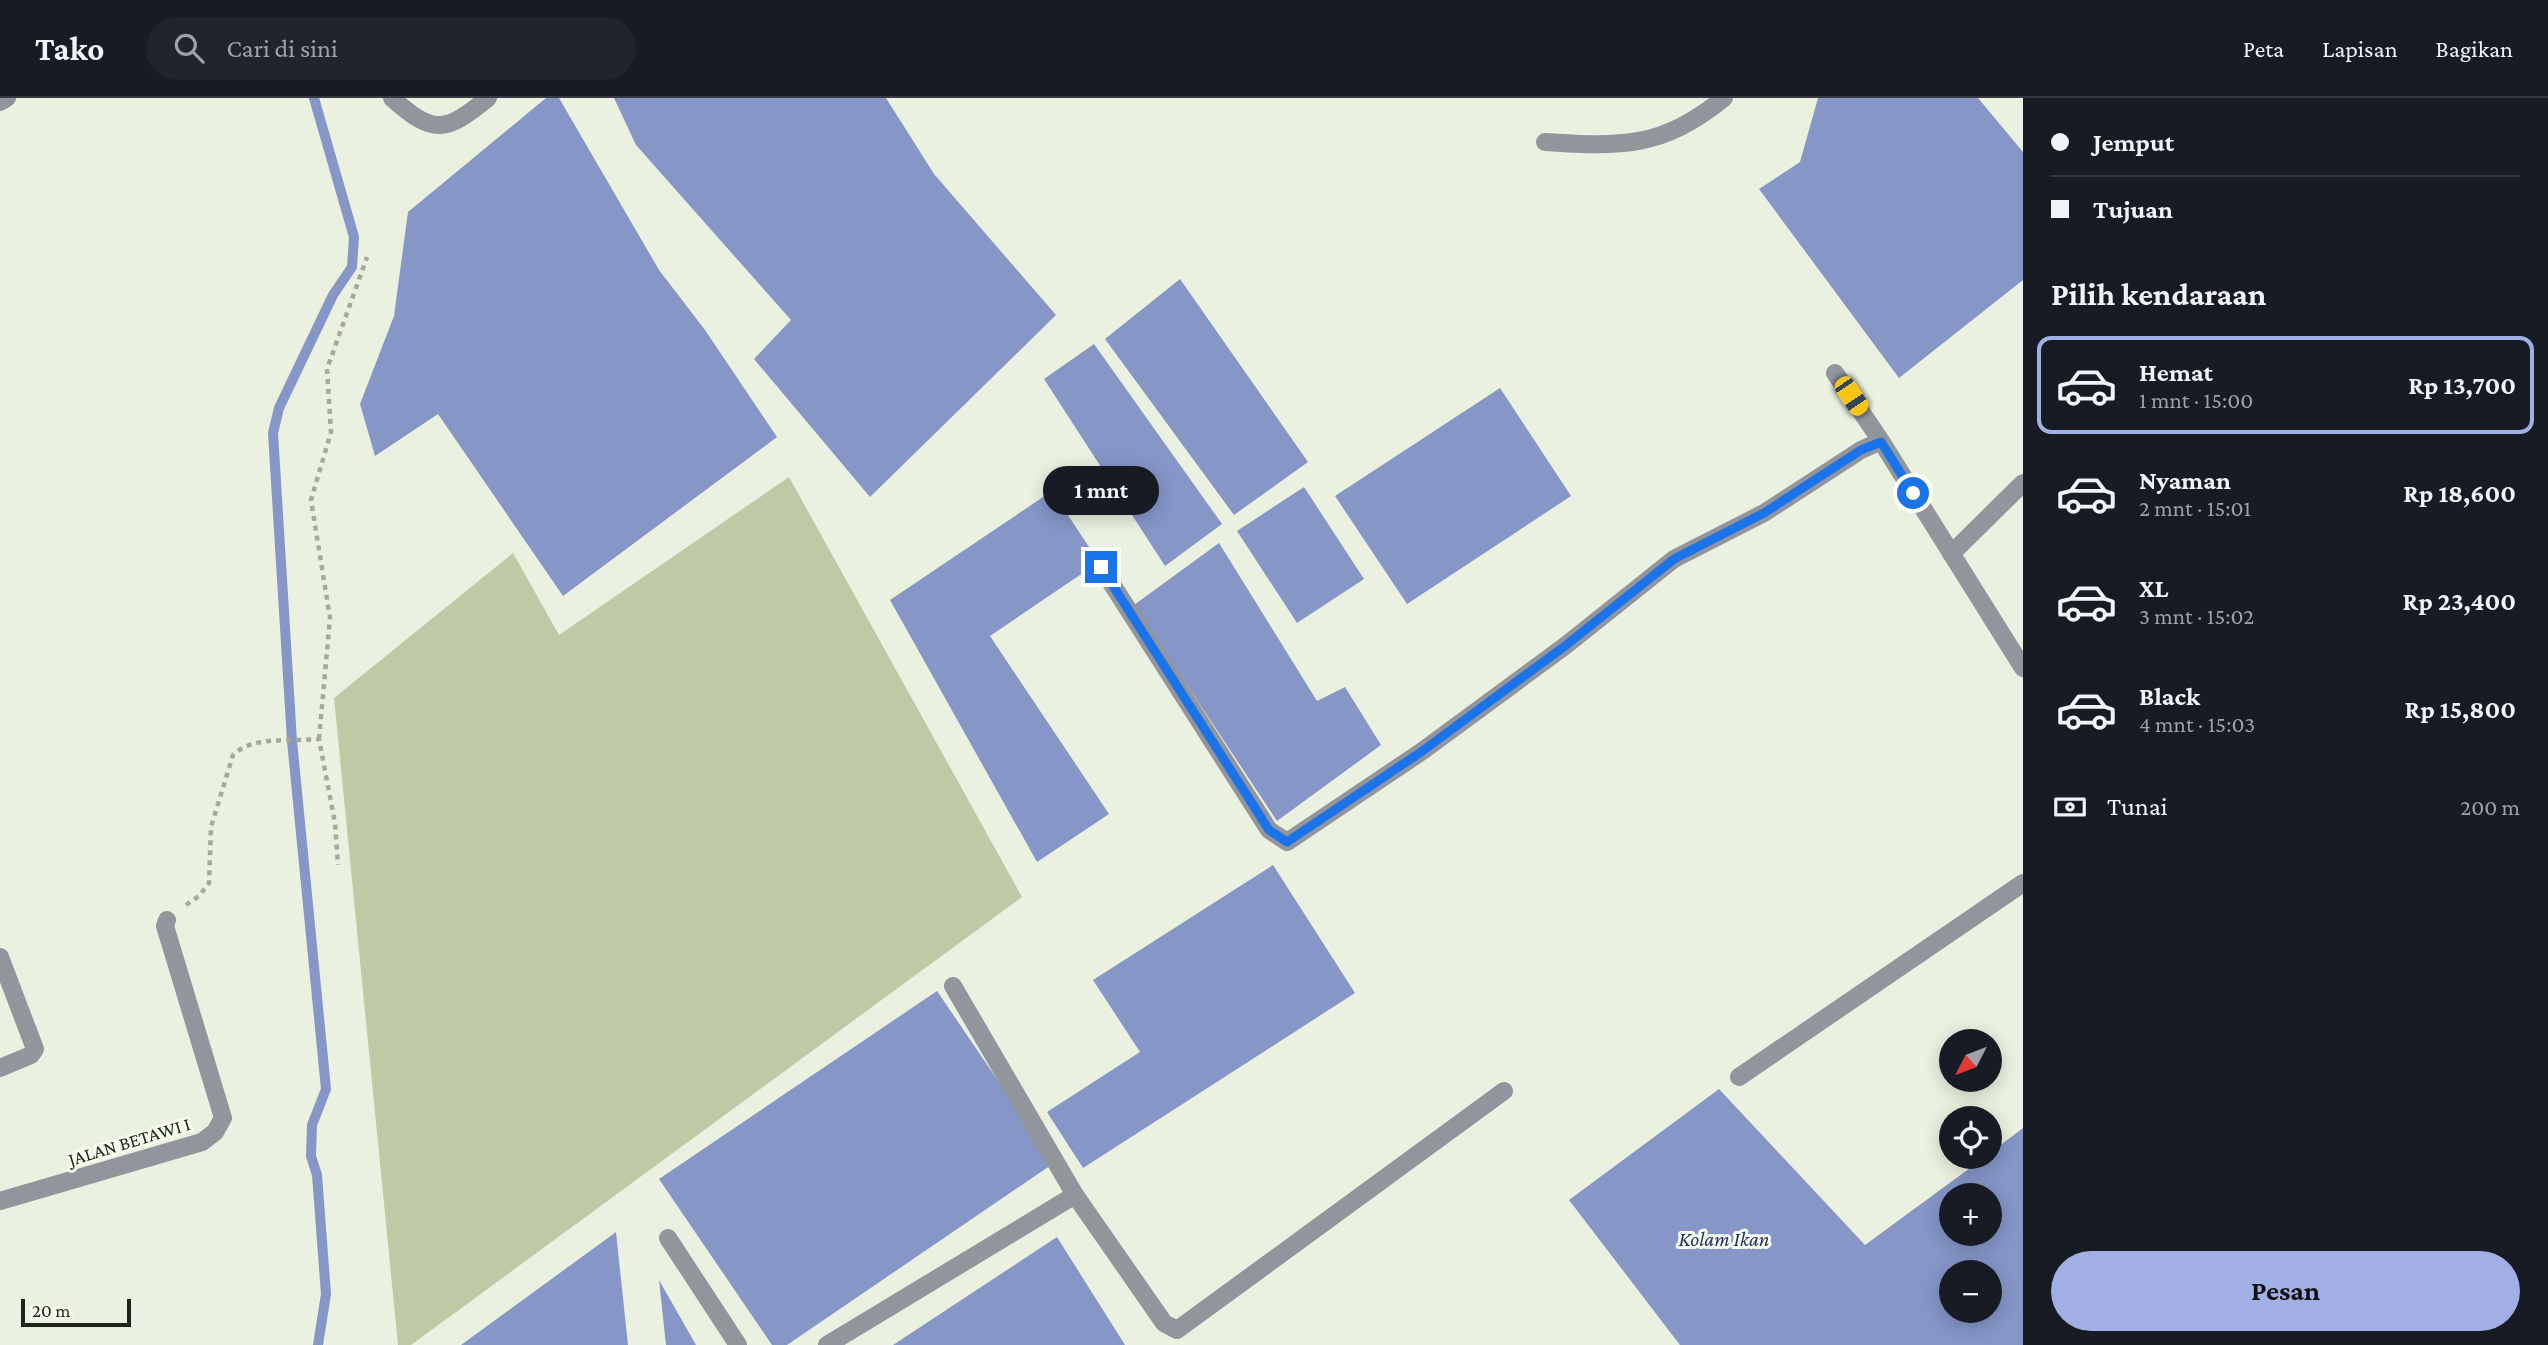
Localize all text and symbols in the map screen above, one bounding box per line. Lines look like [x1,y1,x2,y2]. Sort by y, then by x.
search box [146,17,636,80]
icon: search [170,29,208,67]
text: Tako [35,30,104,67]
text: Cari di sini [226,34,338,63]
text: Peta [2243,35,2284,62]
text: Lapisan [2322,35,2398,62]
text: Bagikan [2436,35,2513,62]
text: Jemput [2093,128,2174,157]
text: Tujuan [2093,195,2173,224]
text: Pilih kendaraan [2051,276,2266,312]
icon: car [2055,354,2118,417]
text: Hemat [2139,358,2213,387]
text: Rp 13,700 [2408,371,2516,400]
car [1831,373,1872,419]
text: 1 mnt · 15:00 [2139,387,2253,413]
icon: car [2055,462,2118,525]
callout: 1 mnt [1043,466,1159,514]
text: Nyaman [2139,466,2231,495]
text: 1 mnt [1074,477,1128,503]
route start [1897,477,1929,509]
text: Rp 18,600 [2403,479,2516,508]
text: 2 mnt · 15:01 [2139,495,2251,521]
route end [1085,551,1117,583]
icon: car [2055,570,2118,633]
text: XL [2139,574,2168,603]
text: Rp 23,400 [2403,587,2516,616]
text: 3 mnt · 15:02 [2139,603,2254,629]
icon: car [2055,678,2118,741]
text: Black [2139,682,2200,711]
text: Rp 15,800 [2405,695,2516,724]
text: 4 mnt · 15:03 [2139,711,2255,737]
icon: cash [2051,788,2089,826]
text: Tunai [2107,792,2168,821]
text: 200 m [2460,794,2520,820]
north arrow [1939,1029,2002,1092]
map controls [1939,1029,2002,1323]
button: locate [1939,1106,2002,1169]
street label: JALAN BETAWI I [64,1113,193,1171]
button: + [1939,1183,2002,1246]
water label: Kolam Ikan [1679,1227,1769,1251]
button: Pesan [2051,1251,2520,1331]
button: − [1939,1260,2002,1323]
scale bar [21,1296,131,1328]
text: 20 m [32,1300,71,1321]

